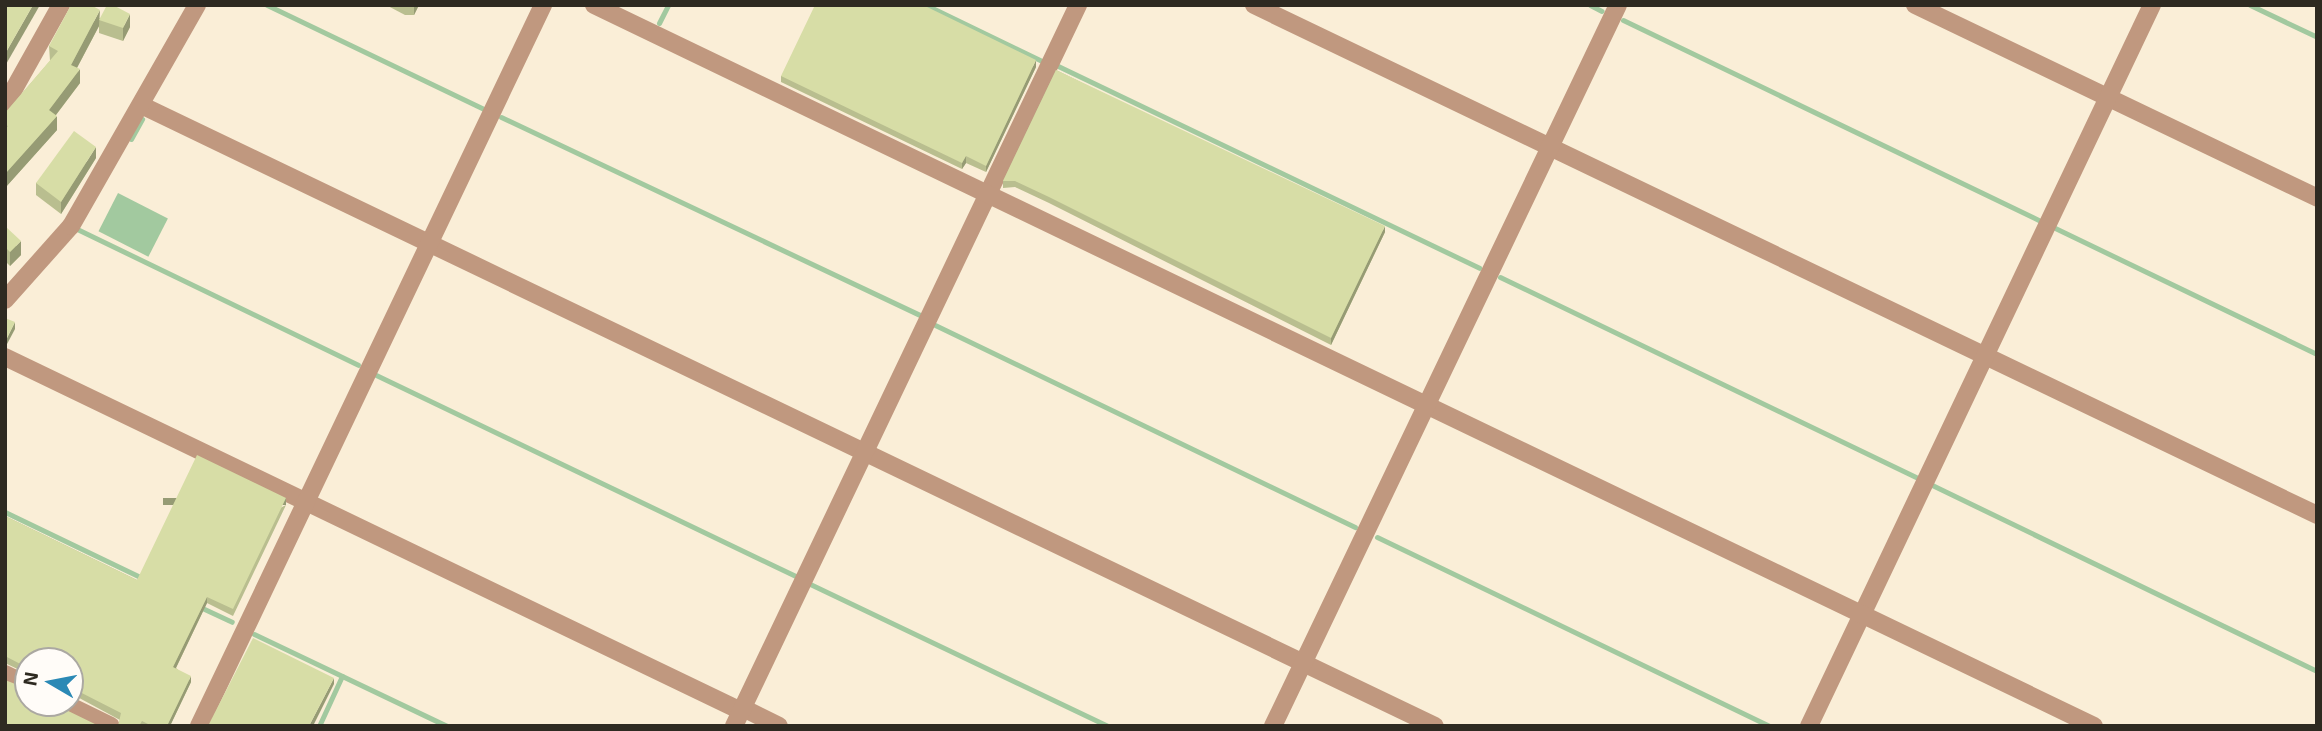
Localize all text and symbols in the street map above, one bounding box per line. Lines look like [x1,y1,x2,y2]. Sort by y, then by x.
north arrow [14,647,84,717]
text: N [17,670,42,687]

